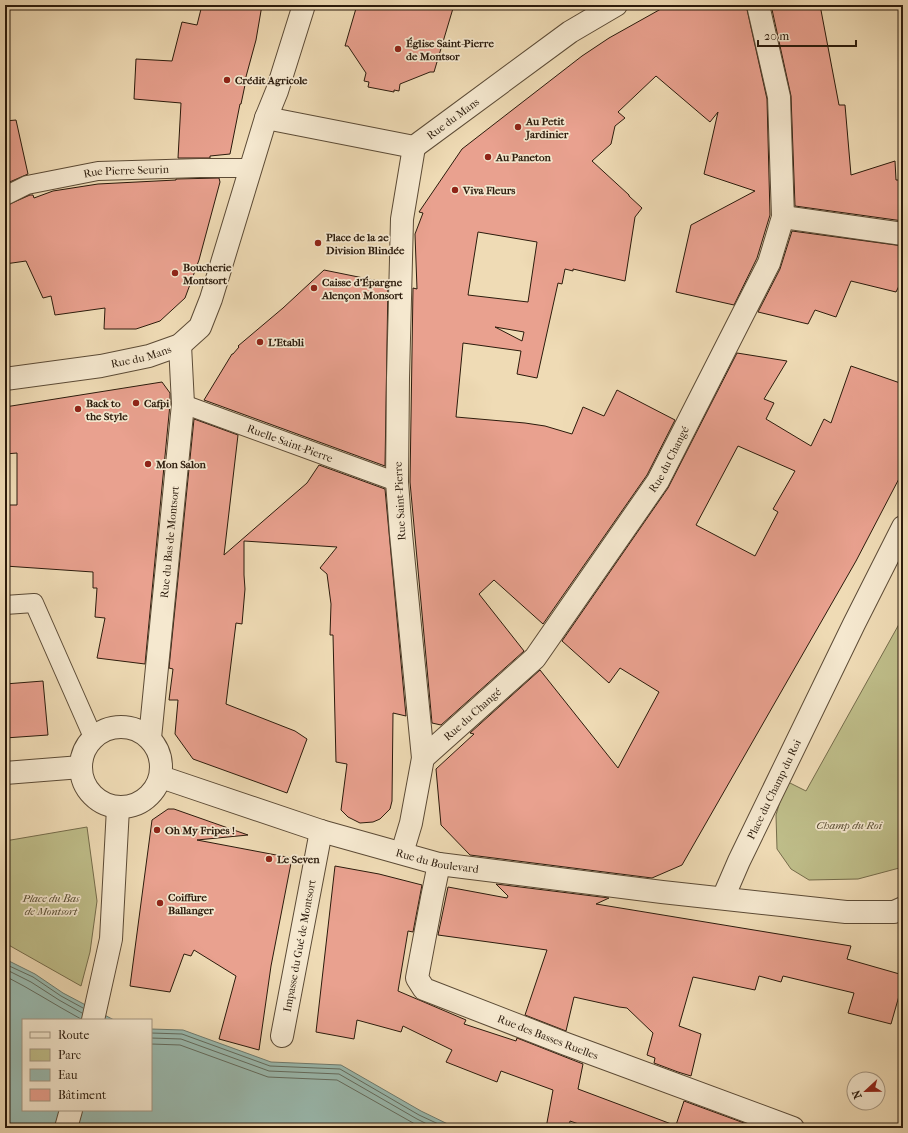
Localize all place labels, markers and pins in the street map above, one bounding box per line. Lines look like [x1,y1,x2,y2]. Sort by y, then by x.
place label: Église Saint-Pierre de Montsor [406,37,494,63]
marker: Église Saint-Pierre de Montsor [393,44,403,54]
place label: Crédit Agricole [235,74,308,87]
marker: Crédit Agricole [222,75,232,85]
place label: Au Petit Jardinier [525,115,569,141]
marker: Au Petit Jardinier [513,122,523,132]
place label: Au Paneton [495,151,551,164]
marker: Au Paneton [483,152,493,162]
place label: Viva Fleurs [462,184,515,197]
marker: Viva Fleurs [450,185,460,195]
place label: Place de la 2e Division Blindée [325,231,405,257]
marker: Place de la 2e Division Blindée [313,238,323,248]
place label: Boucherie Montsort [182,261,232,287]
marker: Boucherie Montsort [170,268,180,278]
place label: Caisse d'Épargne Alençon Monsort [321,276,404,302]
marker: Caisse d'Épargne Alençon Monsort [309,283,319,293]
place label: L'Etabli [268,336,305,349]
marker: L'Etabli [255,337,265,347]
place label: Back to the Style [85,397,128,423]
place label: Cafpi [144,397,170,410]
marker: Cafpi [131,398,141,408]
marker: Back to the Style [73,404,83,414]
place label: Mon Salon [155,458,206,471]
marker: Mon Salon [143,459,153,469]
place label: Oh My Fripes ! [165,824,235,837]
marker: Oh My Fripes ! [152,825,162,835]
place label: Le Seven [277,853,320,866]
marker: Le Seven [264,854,274,864]
place label: Coiffure Ballanger [168,891,214,917]
marker: Coiffure Ballanger [155,898,165,908]

